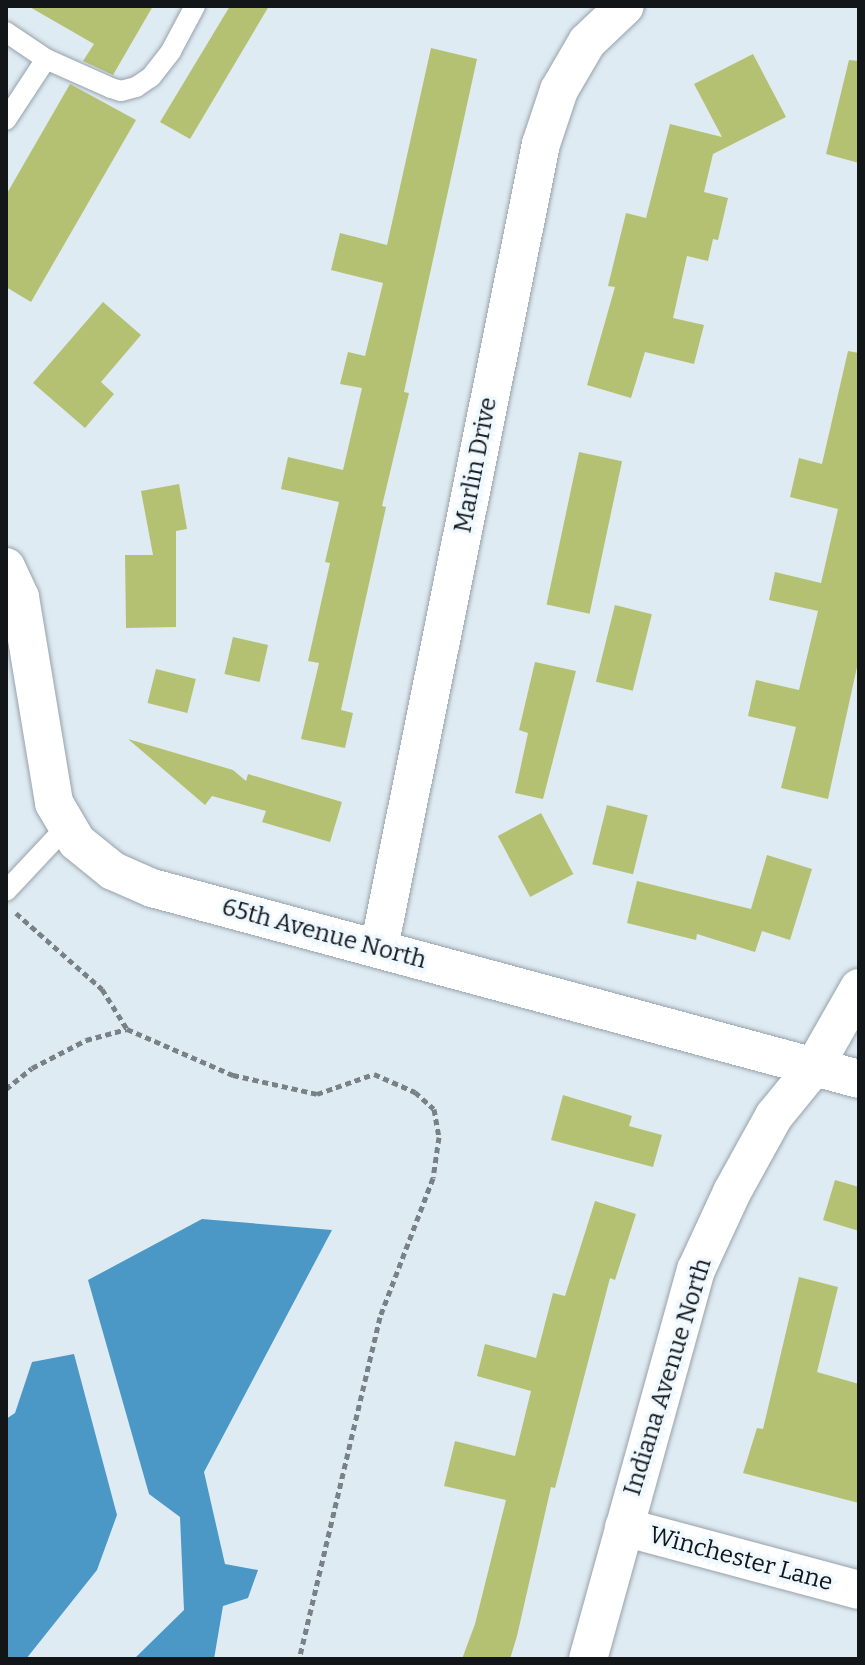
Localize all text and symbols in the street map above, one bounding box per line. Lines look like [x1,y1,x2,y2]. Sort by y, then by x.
street label: Marlin Drive [449,395,503,535]
street label: 65th Avenue North [219,893,429,975]
street label: Indiana Avenue North [618,1255,718,1499]
street label: Winchester Lane [646,1521,836,1597]

